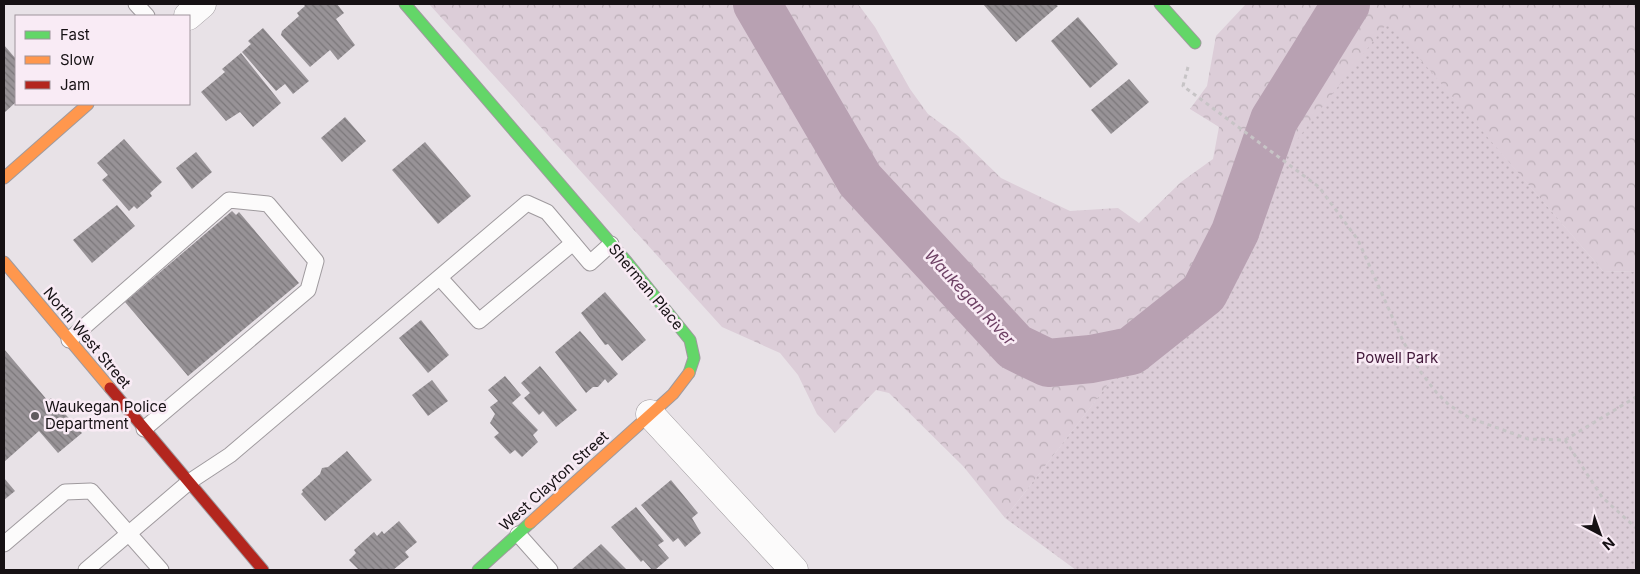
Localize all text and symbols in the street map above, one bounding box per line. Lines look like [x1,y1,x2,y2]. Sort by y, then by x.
legend [15,15,190,105]
text: Fast [60,25,90,44]
text: Slow [60,50,94,69]
text: Jam [60,75,90,94]
street label: Sherman Place [605,240,688,334]
water label: Waukegan River [921,245,1020,350]
street label: North West Street [40,283,135,392]
park label: Powell Park [1356,348,1439,367]
place label: Waukegan Police Department [45,397,167,433]
marker: Waukegan Police Department [29,410,41,422]
street label: West Clayton Street [495,427,612,535]
north arrow [1575,509,1625,559]
text: N [1599,534,1618,554]

